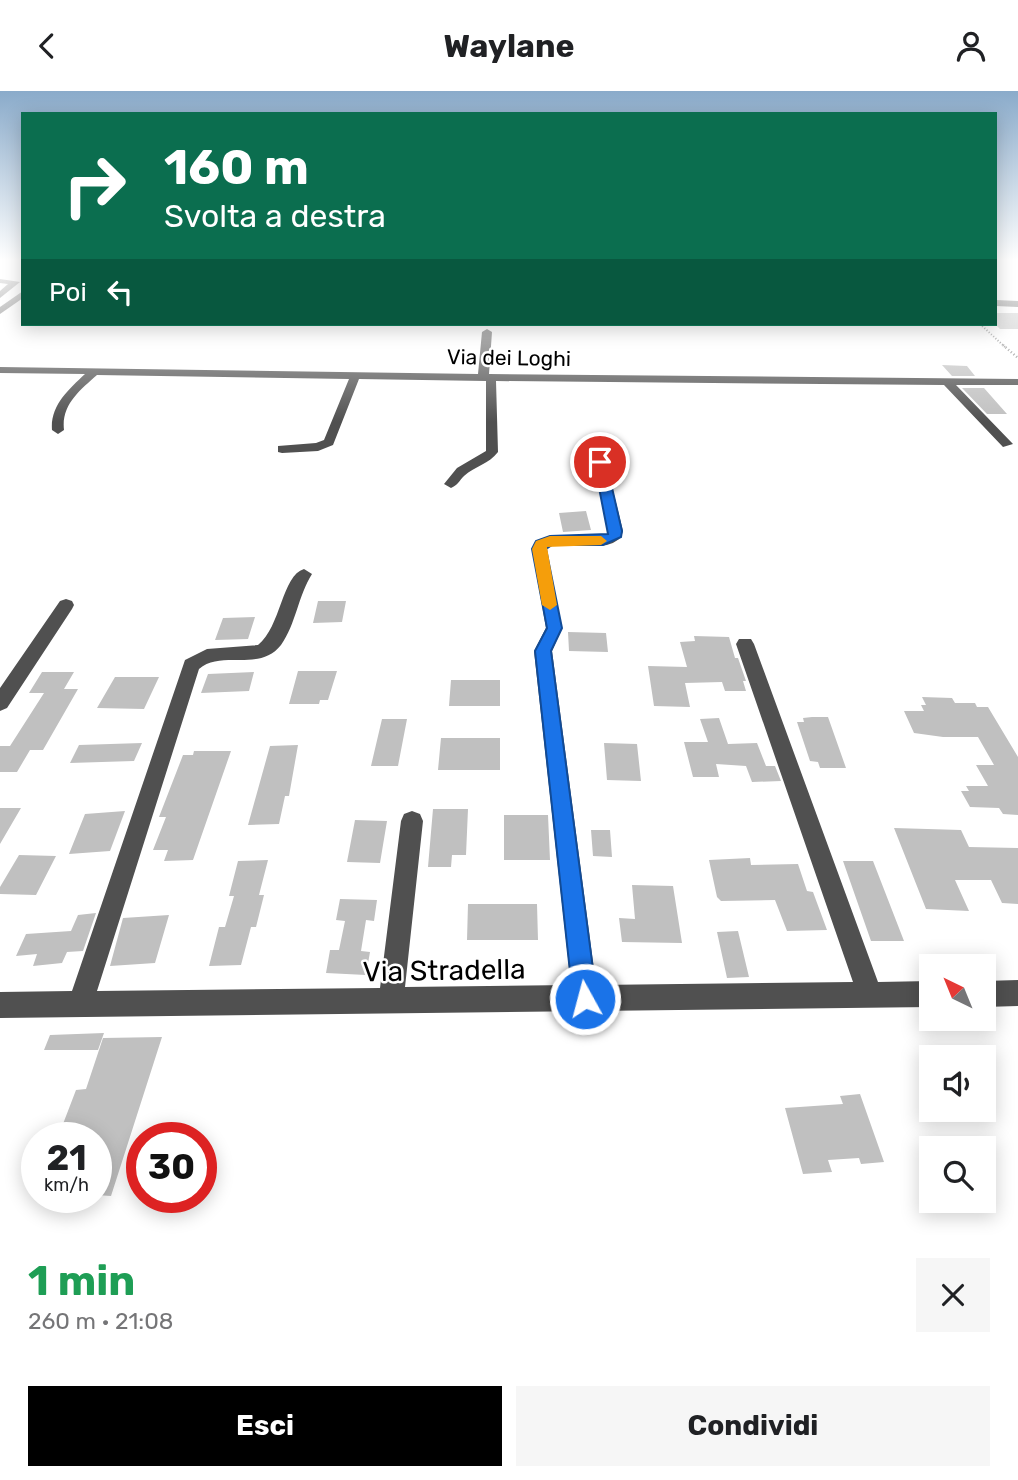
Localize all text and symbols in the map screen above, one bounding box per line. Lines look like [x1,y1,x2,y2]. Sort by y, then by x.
icon: back [28,27,66,65]
text: Waylane [443,27,575,65]
icon: person [952,27,990,65]
text: 160 m [164,138,309,196]
icon: right [49,140,140,231]
text: Svolta a destra [164,197,386,235]
icon: left [101,273,139,311]
text: Poi [49,277,87,308]
street label: Via dei Loghi [447,344,571,371]
pin [570,432,630,492]
icon: arrive [581,443,619,481]
street label: Via Stradella [362,953,526,988]
north arrow [919,954,996,1031]
map controls [919,954,996,1213]
position arrow [548,962,622,1036]
button: sound [919,1045,996,1122]
speed limit sign: 30 [126,1122,217,1213]
button: search [919,1136,996,1213]
text: 21 [46,1137,87,1179]
text: km/h [44,1174,89,1196]
text: 1 min [28,1256,135,1306]
button: close [916,1258,990,1332]
text: 260 m · 21:08 [28,1307,173,1335]
button: Esci [28,1386,502,1466]
button: Condividi [516,1386,990,1466]

